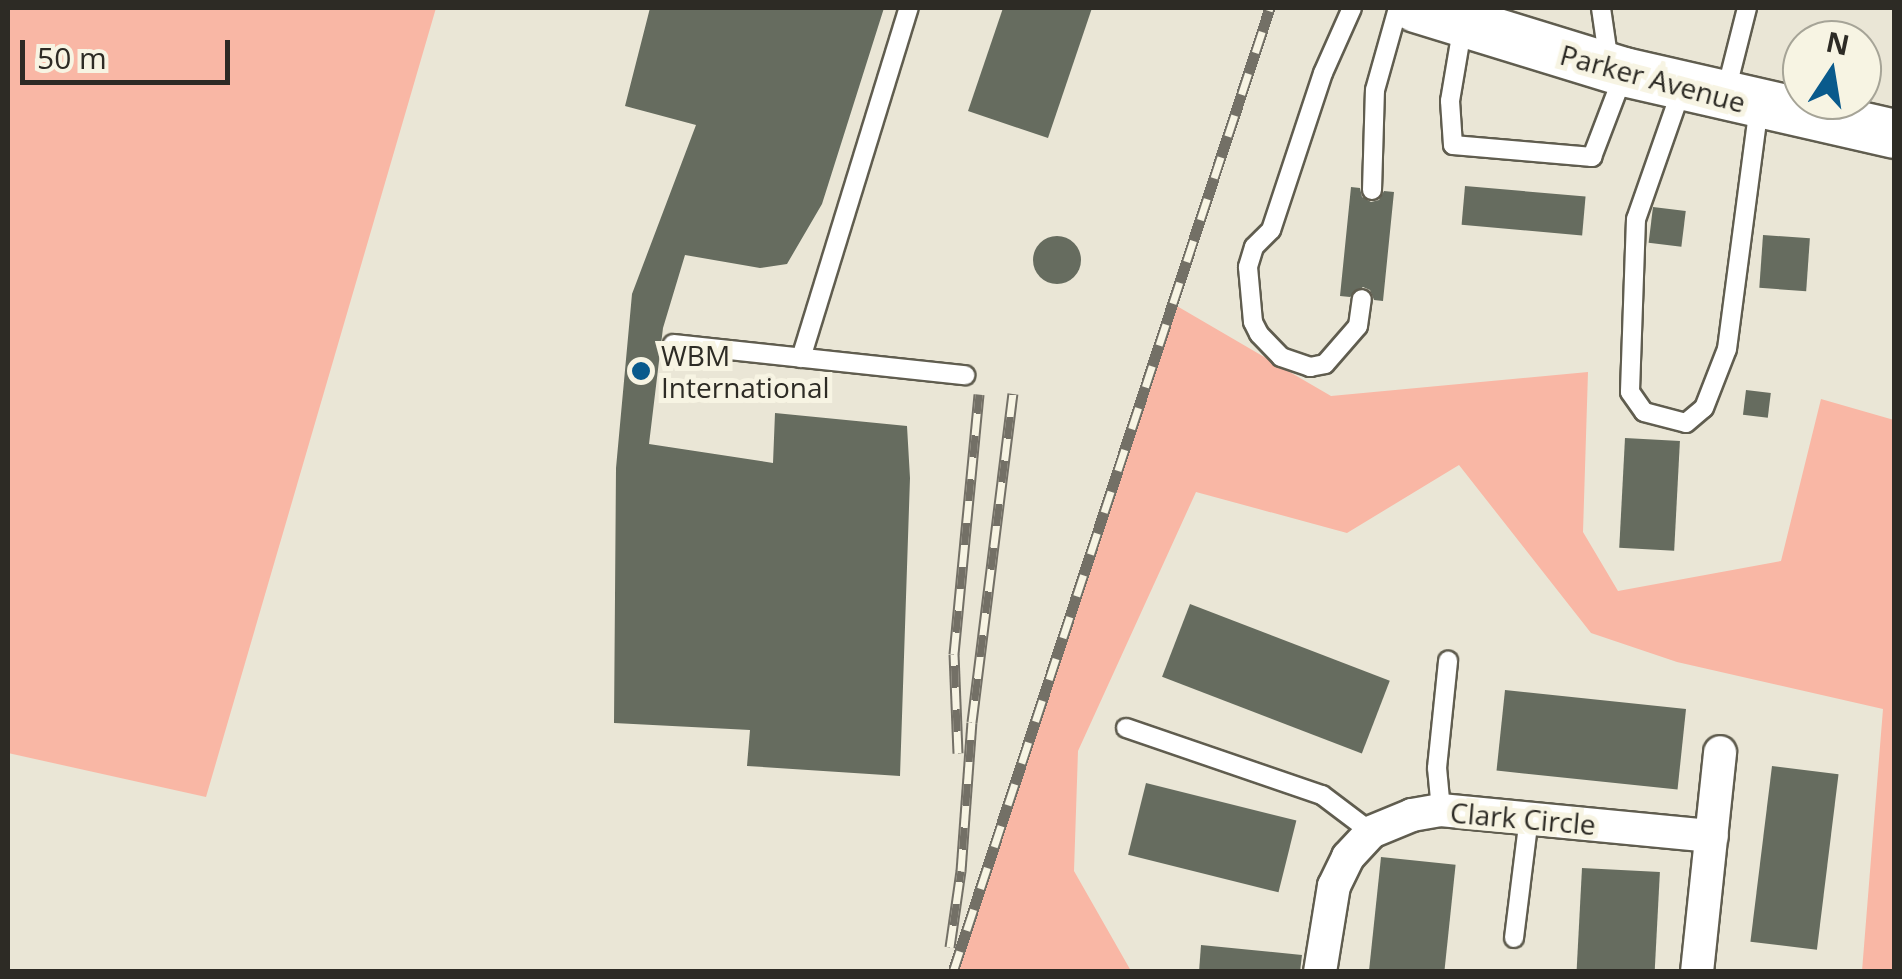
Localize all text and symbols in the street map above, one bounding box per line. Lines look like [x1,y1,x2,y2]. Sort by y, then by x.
scale bar [25,20,235,82]
north arrow [1782,20,1882,120]
text: N [1823,22,1853,64]
text: 50 m [37,37,107,78]
street label: Parker Avenue [1557,37,1749,119]
place label: WBM International [661,338,830,404]
marker: WBM International [630,360,652,382]
street label: Clark Circle [1449,795,1597,841]

